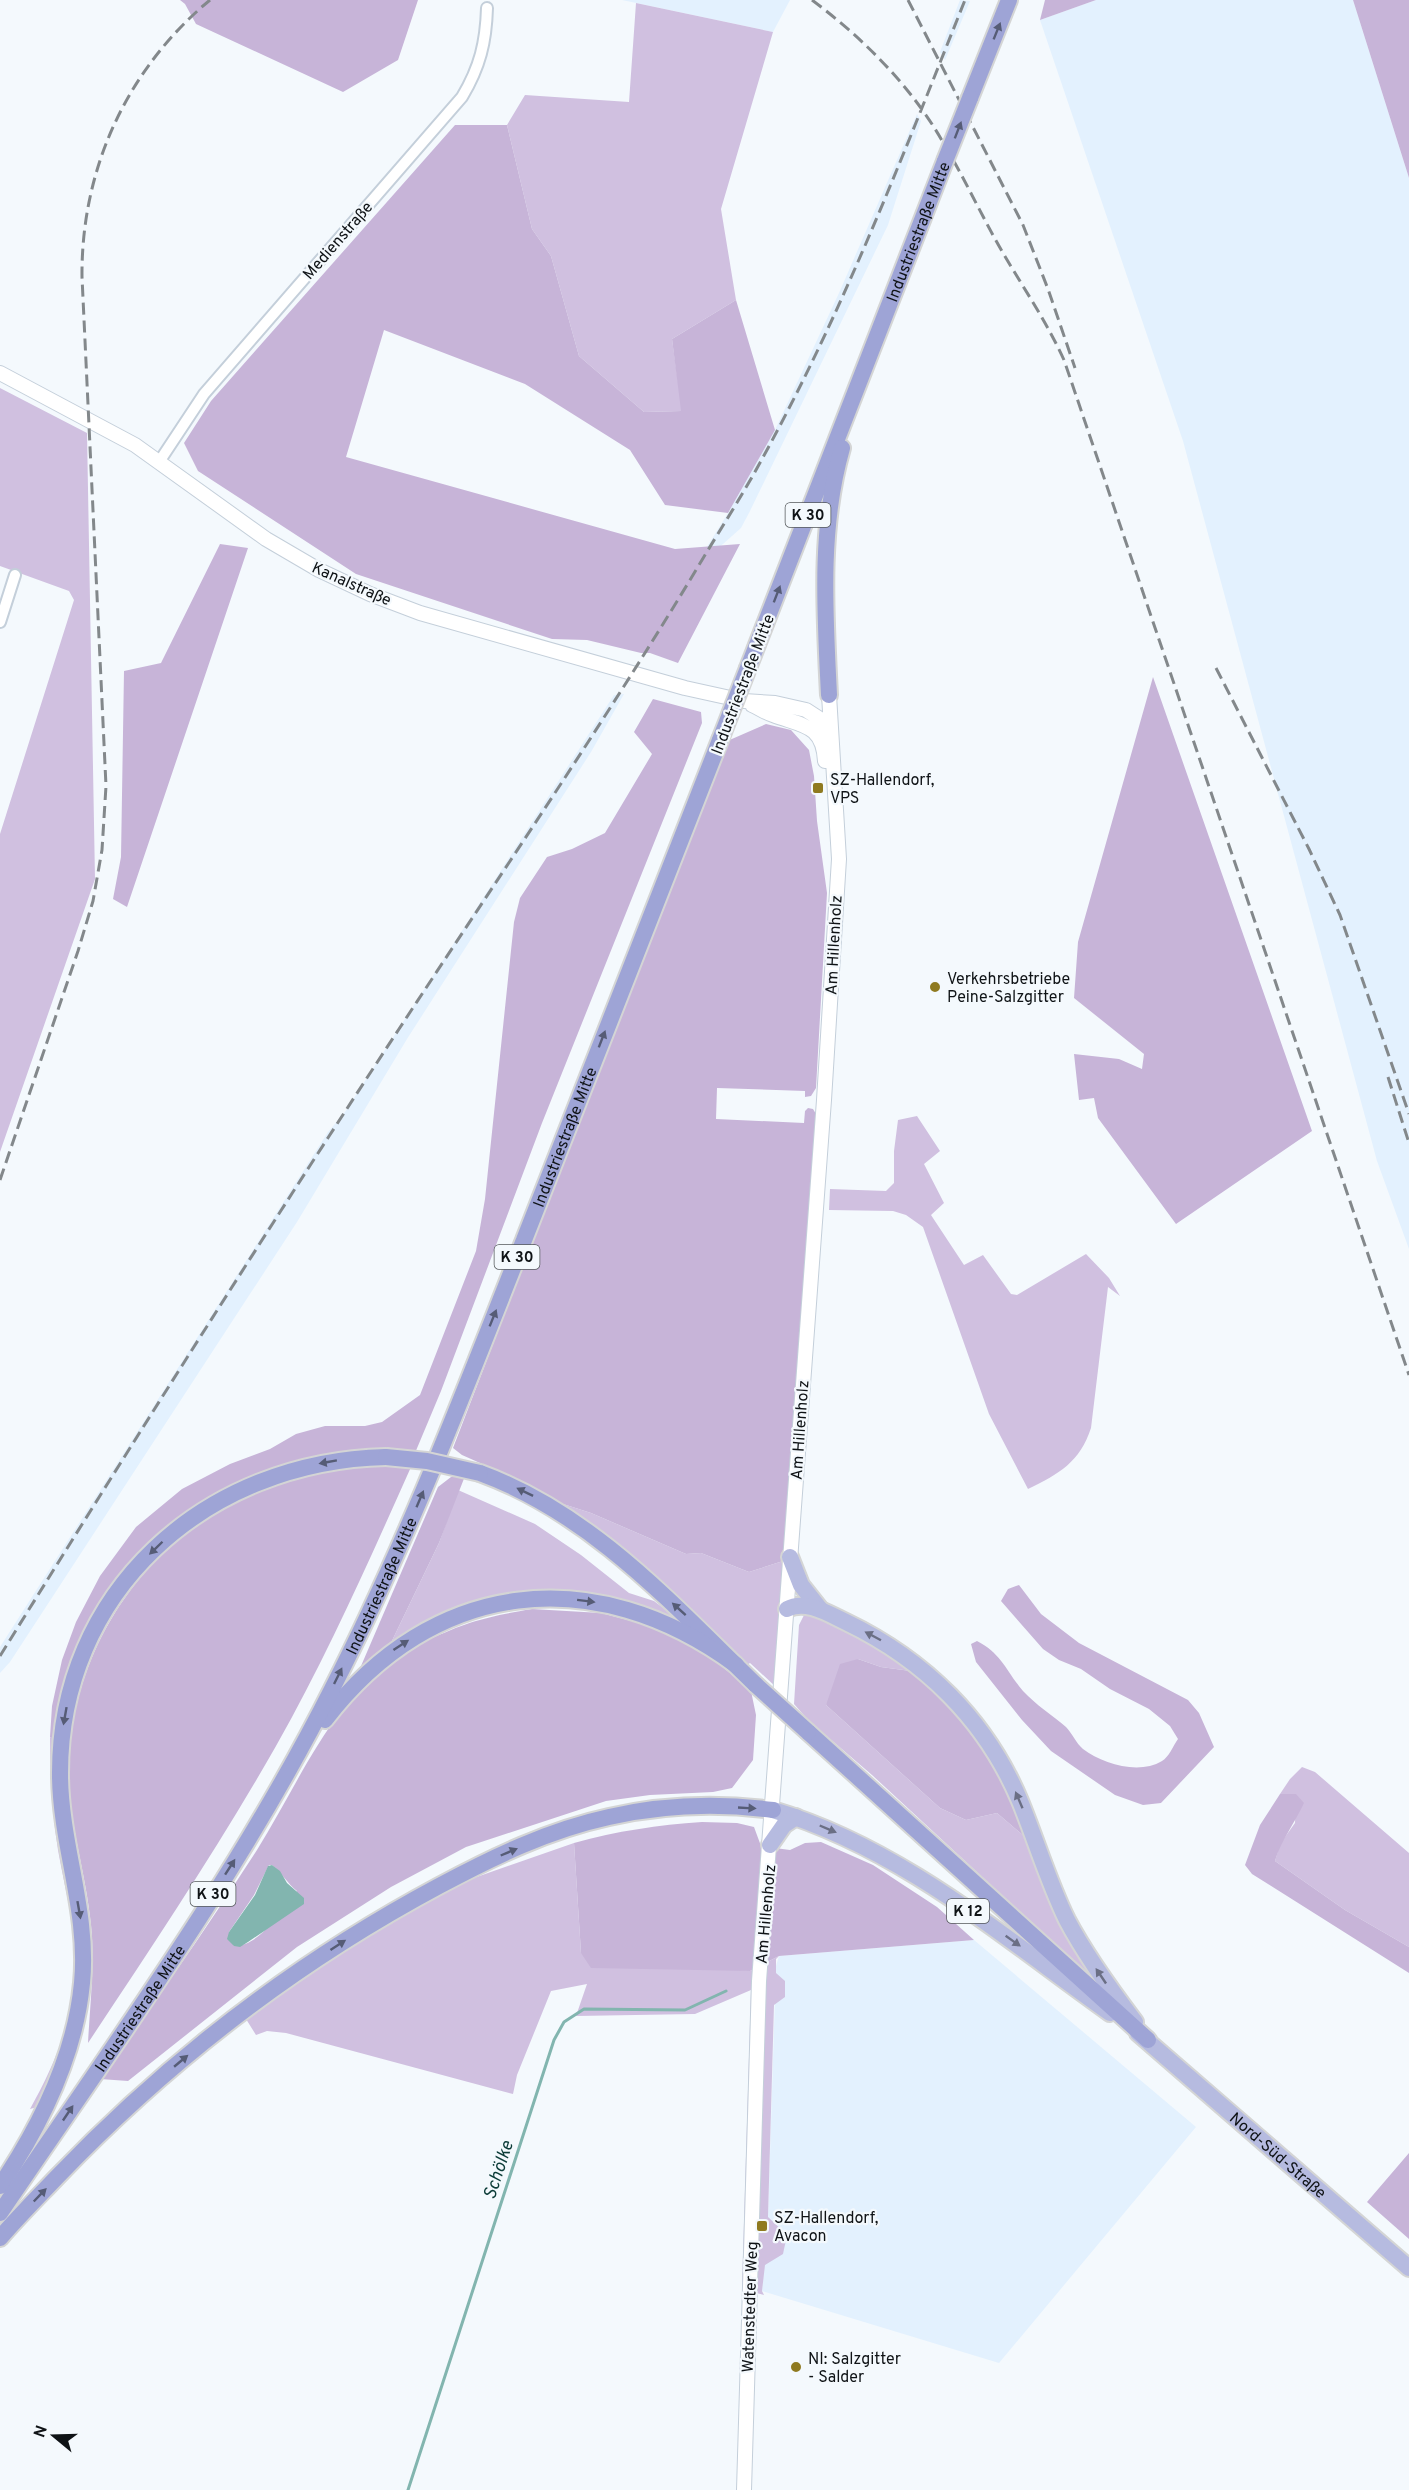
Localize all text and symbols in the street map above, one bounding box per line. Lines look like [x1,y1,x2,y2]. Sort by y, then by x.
one-way arrow [992,21,1002,39]
one-way arrow [953,121,963,139]
street label: Industriestraße Mitte [883,160,956,305]
street label: Medienstraße [299,198,378,285]
road number: K 30 [786,503,830,527]
street label: Kanalstraße [308,558,394,611]
one-way arrow [773,585,782,603]
street label: Industriestraße Mitte [708,612,780,758]
place label: SZ-Hallendorf, VPS [830,771,934,809]
marker: SZ-Hallendorf, VPS [811,781,825,795]
street label: Am Hillenholz [822,895,848,996]
place label: Verkehrsbetriebe Peine-Salzgitter [947,970,1070,1008]
marker: Verkehrsbetriebe Peine-Salzgitter [928,980,942,994]
one-way arrow [598,1030,608,1048]
street label: Industriestraße Mitte [530,1065,602,1211]
road number: K 30 [494,1245,540,1269]
one-way arrow [488,1309,498,1327]
street label: Am Hillenholz [788,1380,814,1481]
one-way arrow [318,1458,337,1467]
one-way arrow [516,1487,533,1496]
one-way arrow [415,1490,425,1508]
street label: Industriestraße Mitte [343,1515,423,1659]
one-way arrow [150,1540,164,1554]
one-way arrow [577,1596,596,1606]
one-way arrow [672,1603,687,1616]
one-way arrow [864,1631,881,1641]
one-way arrow [393,1640,409,1651]
one-way arrow [334,1668,343,1685]
one-way arrow [61,1707,70,1726]
one-way arrow [1014,1790,1024,1808]
one-way arrow [738,1803,757,1813]
one-way arrow [820,1824,838,1834]
one-way arrow [500,1847,517,1856]
one-way arrow [225,1859,236,1875]
street label: Am Hillenholz [753,1863,781,1965]
road number: K 30 [190,1882,236,1906]
road number: K 12 [947,1899,989,1923]
one-way arrow [75,1900,84,1919]
one-way arrow [1004,1935,1020,1947]
one-way arrow [330,1940,346,1951]
street label: Industriestraße Mitte [91,1942,191,2077]
one-way arrow [1095,1968,1106,1984]
one-way arrow [173,2054,189,2067]
one-way arrow [62,2105,73,2121]
street label: Nord-Süd-Straße [1225,2109,1330,2204]
water label: Schölke [479,2137,520,2203]
one-way arrow [33,2188,46,2203]
place label: SZ-Hallendorf, Avacon [774,2209,878,2247]
marker: SZ-Hallendorf, Avacon [755,2219,769,2233]
street label: Watenstedter Weg [739,2241,763,2373]
place label: NI: Salzgitter - Salder [808,2350,901,2388]
marker: NI: Salzgitter - Salder [789,2360,803,2374]
north arrow [24,2406,84,2466]
text: N [30,2423,53,2440]

